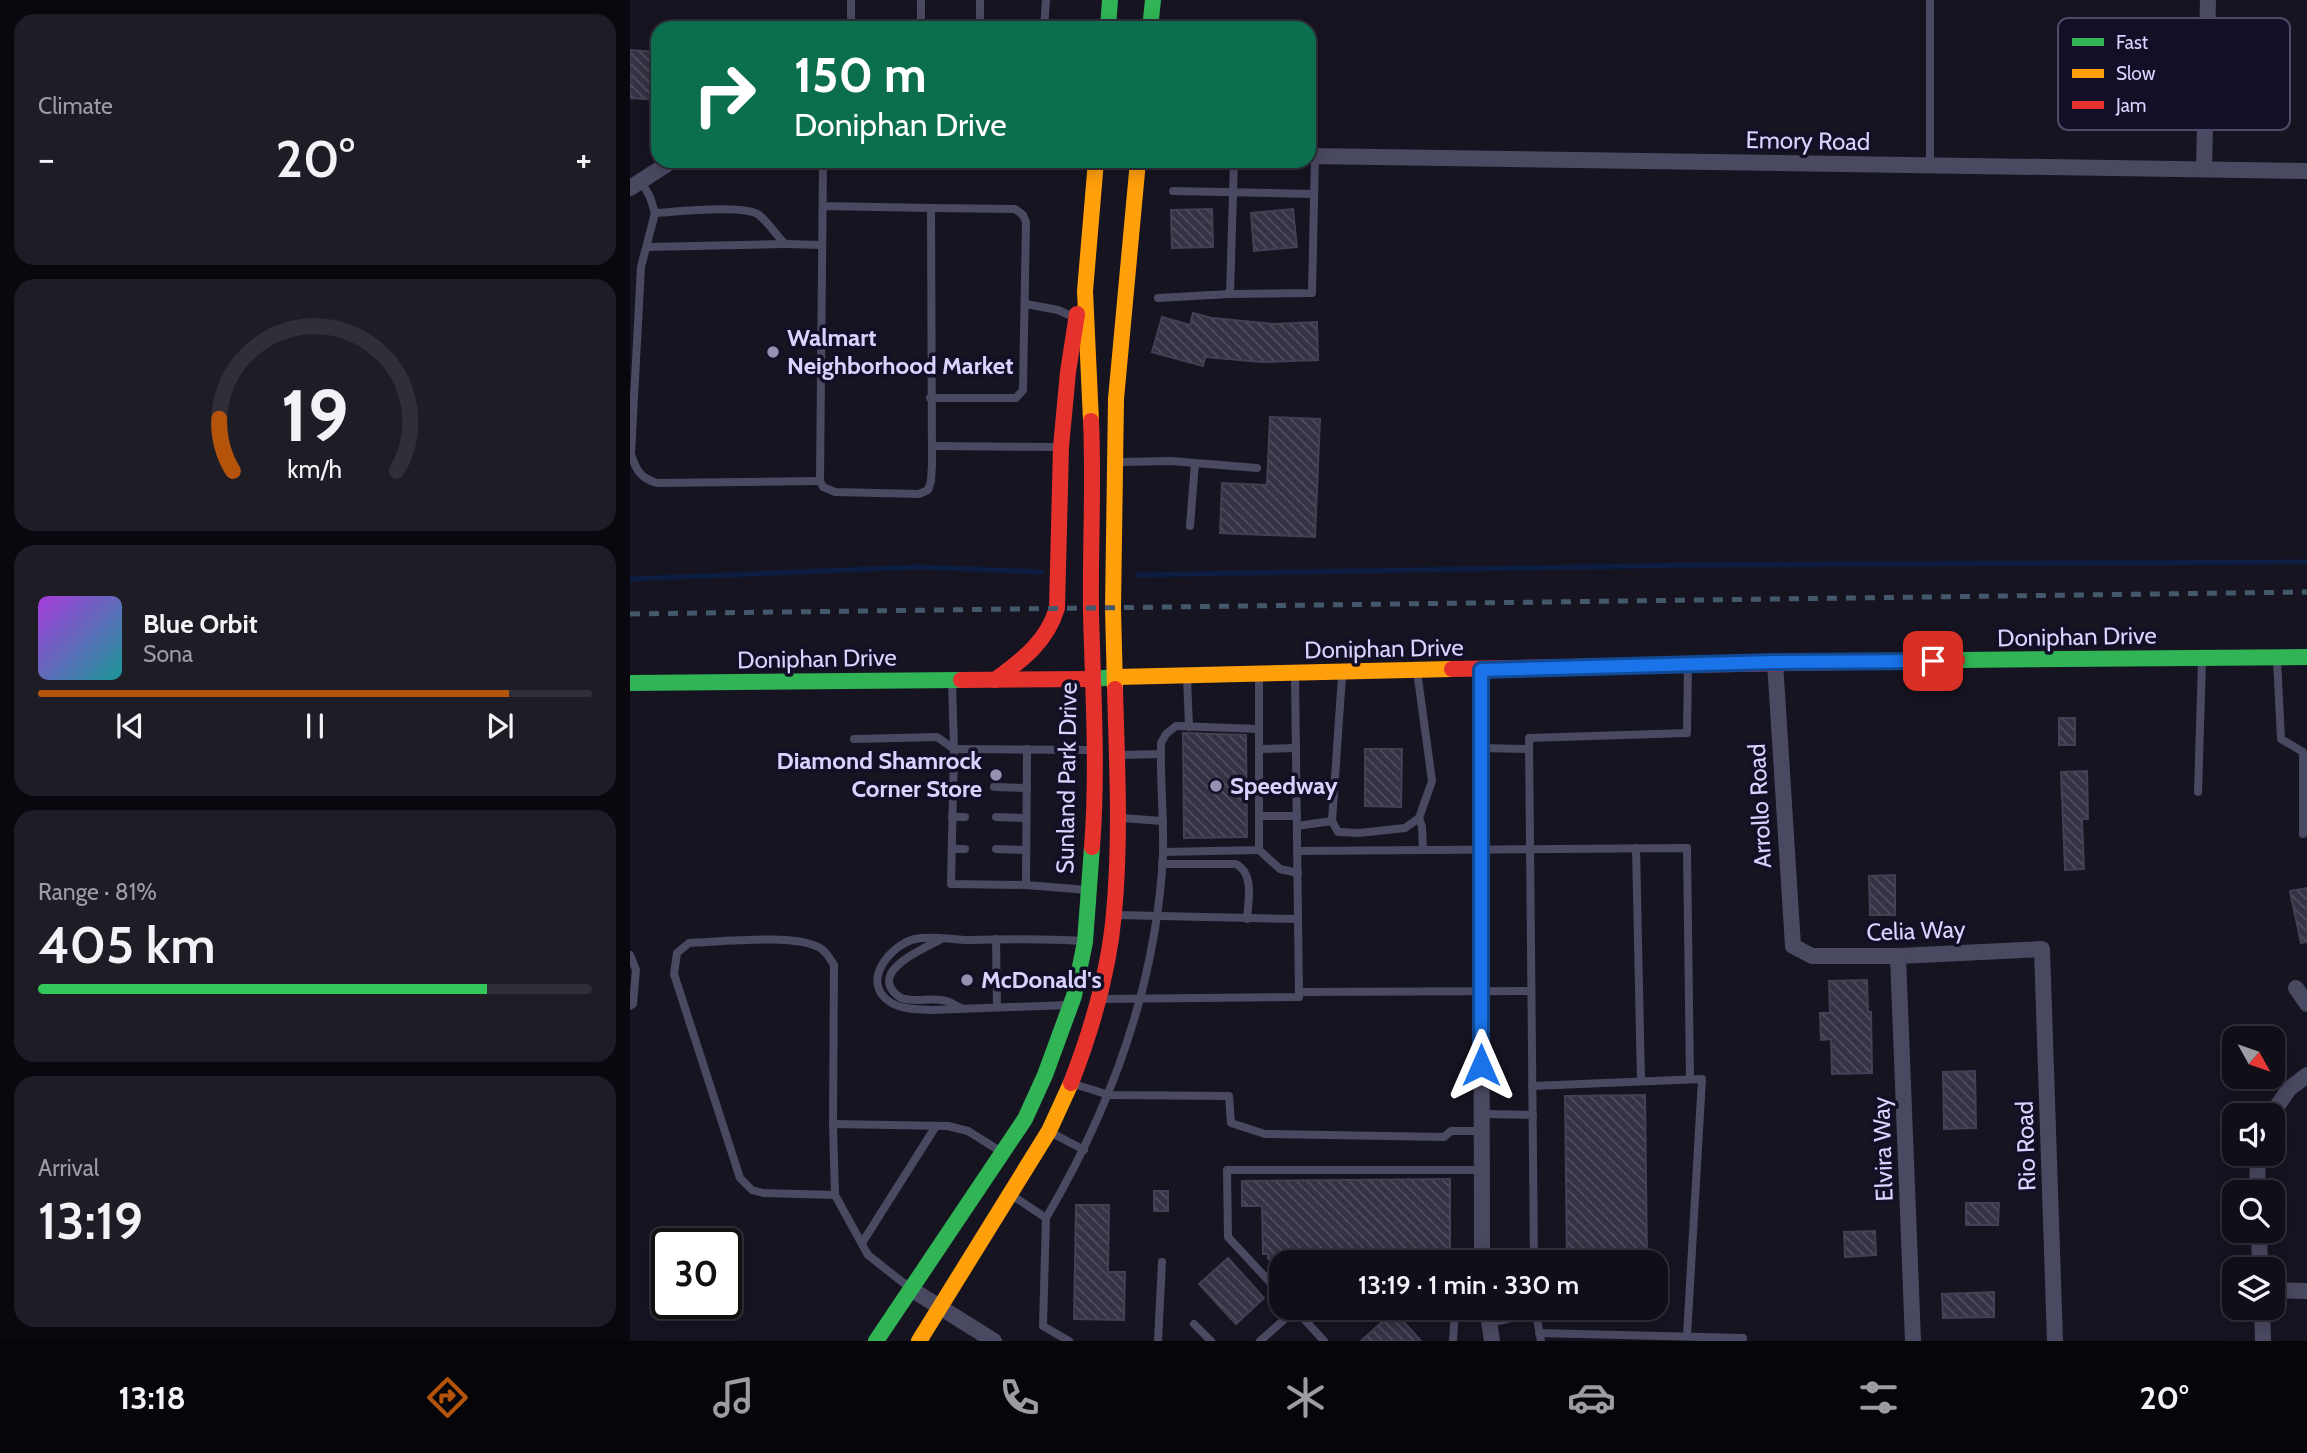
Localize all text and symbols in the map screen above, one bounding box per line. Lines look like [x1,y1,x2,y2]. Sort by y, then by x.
legend [2058,18,2290,130]
text: Fast [2116,31,2149,54]
text: 150 m [794,45,927,104]
icon: right [679,49,770,140]
text: Slow [2116,62,2156,85]
text: Climate [38,92,113,120]
text: Jam [2115,94,2146,117]
text: Doniphan Drive [794,105,1007,144]
street label: Emory Road [1746,125,1871,156]
text: 20° [275,127,355,190]
text: − [38,135,55,182]
text: + [575,135,592,182]
place label: Walmart Neighborhood Market [787,323,1013,380]
marker: Walmart Neighborhood Market [765,344,781,360]
text: 19 [281,372,349,460]
text: km/h [288,454,342,484]
text: Blue Orbit [143,608,258,640]
street label: Doniphan Drive [1997,621,2157,652]
pin [1903,631,1963,691]
street label: Doniphan Drive [1304,633,1464,664]
text: Sona [143,640,193,668]
icon: arrive [1914,642,1952,680]
street label: Doniphan Drive [737,643,897,674]
street label: Sunland Park Drive [1050,682,1083,874]
icon: previous [111,707,149,745]
icon: pause [296,707,334,745]
icon: next [481,707,519,745]
street label: Arrollo Road [1742,743,1777,869]
place label: Diamond Shamrock Corner Store [777,746,982,803]
marker: Diamond Shamrock Corner Store [988,767,1004,783]
place label: Speedway [1230,771,1338,800]
marker: Speedway [1208,778,1224,794]
text: Range · 81% [38,878,157,906]
text: 405 km [38,913,216,976]
street label: Celia Way [1866,914,1966,947]
place label: McDonald's [981,965,1102,994]
marker: McDonald's [959,972,975,988]
north arrow [2222,1026,2286,1088]
map controls [2222,1026,2285,1320]
position arrow [1444,1028,1518,1102]
street label: Elvira Way [1866,1096,1899,1202]
street label: Rio Road [2009,1101,2042,1192]
button: sound [2222,1103,2285,1166]
text: Arrival [38,1154,99,1182]
button: search [2222,1180,2285,1243]
text: 13:19 [38,1189,143,1252]
speed limit sign: 30 [651,1228,742,1319]
button: layers [2222,1257,2285,1320]
text: 13:19 · 1 min · 330 m [1358,1269,1579,1301]
icon: directions [423,1373,472,1422]
icon: music [709,1373,758,1422]
icon: phone [995,1373,1044,1422]
icon: climate [1281,1373,1330,1422]
icon: car [1567,1373,1616,1422]
icon: filters [1854,1373,1903,1422]
text: 13:18 [119,1378,186,1417]
text: 20° [2140,1378,2188,1417]

